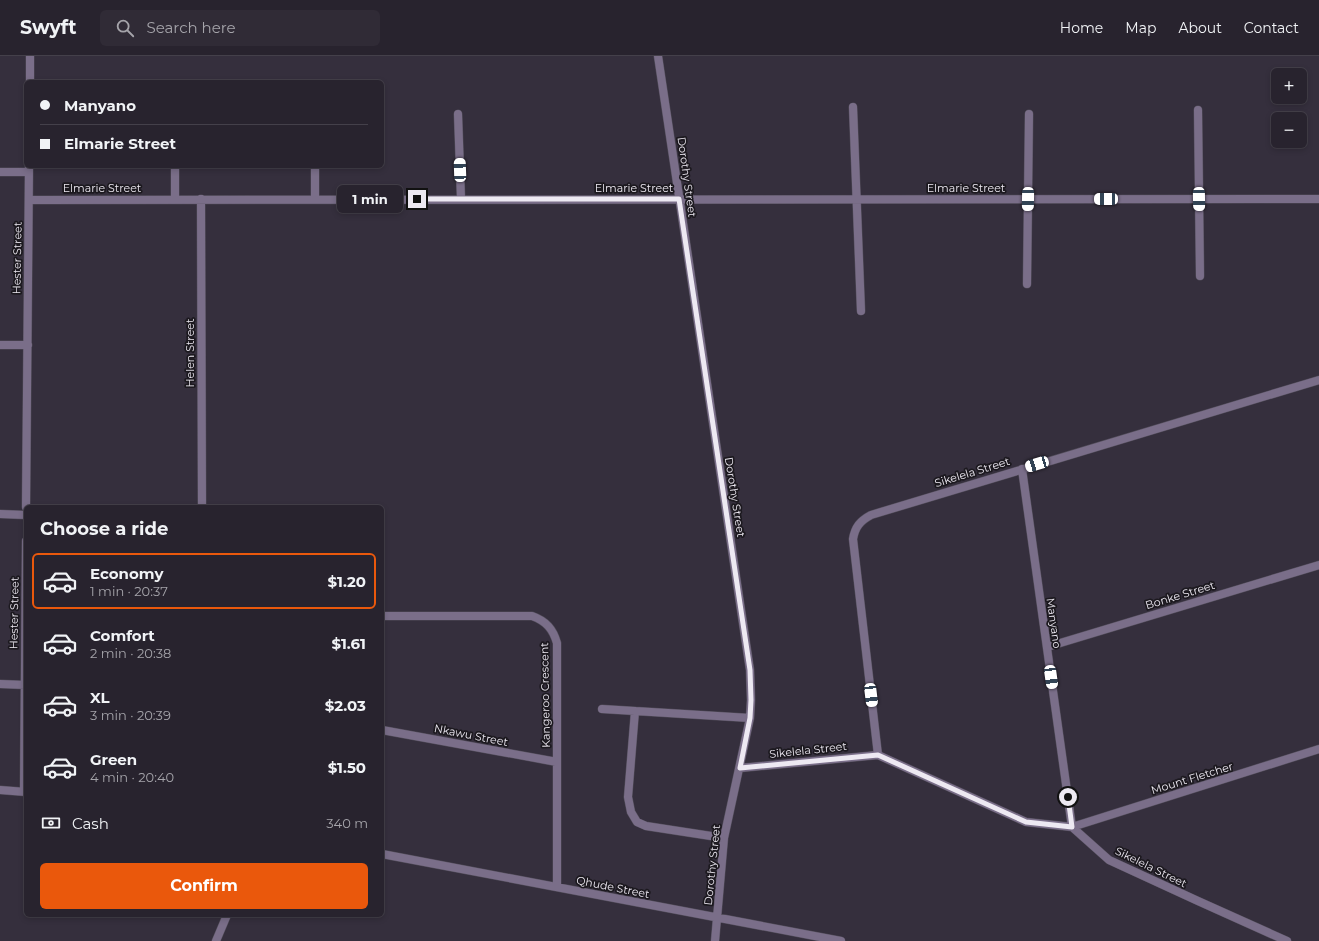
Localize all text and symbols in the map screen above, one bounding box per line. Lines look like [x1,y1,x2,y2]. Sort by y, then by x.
search box [100,10,380,46]
text: Swyft [20,16,76,39]
icon: search [114,17,136,39]
text: Search here [146,18,236,37]
text: Home [1060,19,1103,37]
text: Map [1125,19,1156,37]
text: About [1178,19,1222,37]
text: Contact [1244,19,1299,37]
map controls [1271,68,1307,148]
button: + [1271,68,1307,104]
text: Manyano [64,96,136,115]
button: − [1271,112,1307,148]
text: Elmarie Street [64,134,176,153]
street label: Dorothy Street [674,136,700,219]
car [454,158,466,182]
street label: Elmarie Street [63,181,142,195]
street label: Elmarie Street [595,181,674,195]
street label: Elmarie Street [927,181,1006,195]
callout: 1 min [337,185,403,213]
car [1022,187,1034,211]
car [1193,187,1205,211]
route end [408,190,426,208]
text: 1 min [352,191,388,207]
car [1094,193,1118,205]
street label: Hester Street [9,221,25,294]
street label: Helen Street [183,318,197,387]
street label: Sikelela Street [933,454,1012,490]
car [1024,455,1050,473]
street label: Dorothy Street [722,456,748,539]
text: Choose a ride [40,518,168,540]
icon: car [42,563,78,599]
text: Economy [90,564,163,583]
text: $1.20 [328,572,366,591]
street label: Hester Street [6,576,22,649]
street label: Bonke Street [1144,578,1217,612]
text: 1 min · 20:37 [90,583,168,599]
street label: Manyano [1044,597,1064,649]
icon: car [42,625,78,661]
text: Comfort [90,626,155,645]
text: $1.61 [332,634,366,653]
street label: Kangeroo Crescent [537,642,553,748]
text: 2 min · 20:38 [90,645,171,661]
car [1043,664,1059,690]
car [864,682,878,708]
icon: car [42,687,78,723]
text: XL [90,688,109,707]
text: $2.03 [325,696,366,715]
text: 3 min · 20:39 [90,707,171,723]
street label: Nkawu Street [433,721,510,749]
street label: Sikelela Street [769,739,848,761]
icon: car [42,749,78,785]
text: Green [90,750,137,769]
text: $1.50 [328,758,366,777]
street label: Mount Fletcher [1149,759,1235,797]
text: 4 min · 20:40 [90,769,174,785]
route start [1059,788,1077,806]
icon: cash [40,812,62,834]
text: Cash [72,814,109,833]
text: 340 m [326,815,368,831]
street label: Dorothy Street [701,823,723,906]
street label: Sikelela Street [1113,844,1190,891]
button: Confirm [40,863,368,909]
street label: Qhude Street [575,873,651,901]

